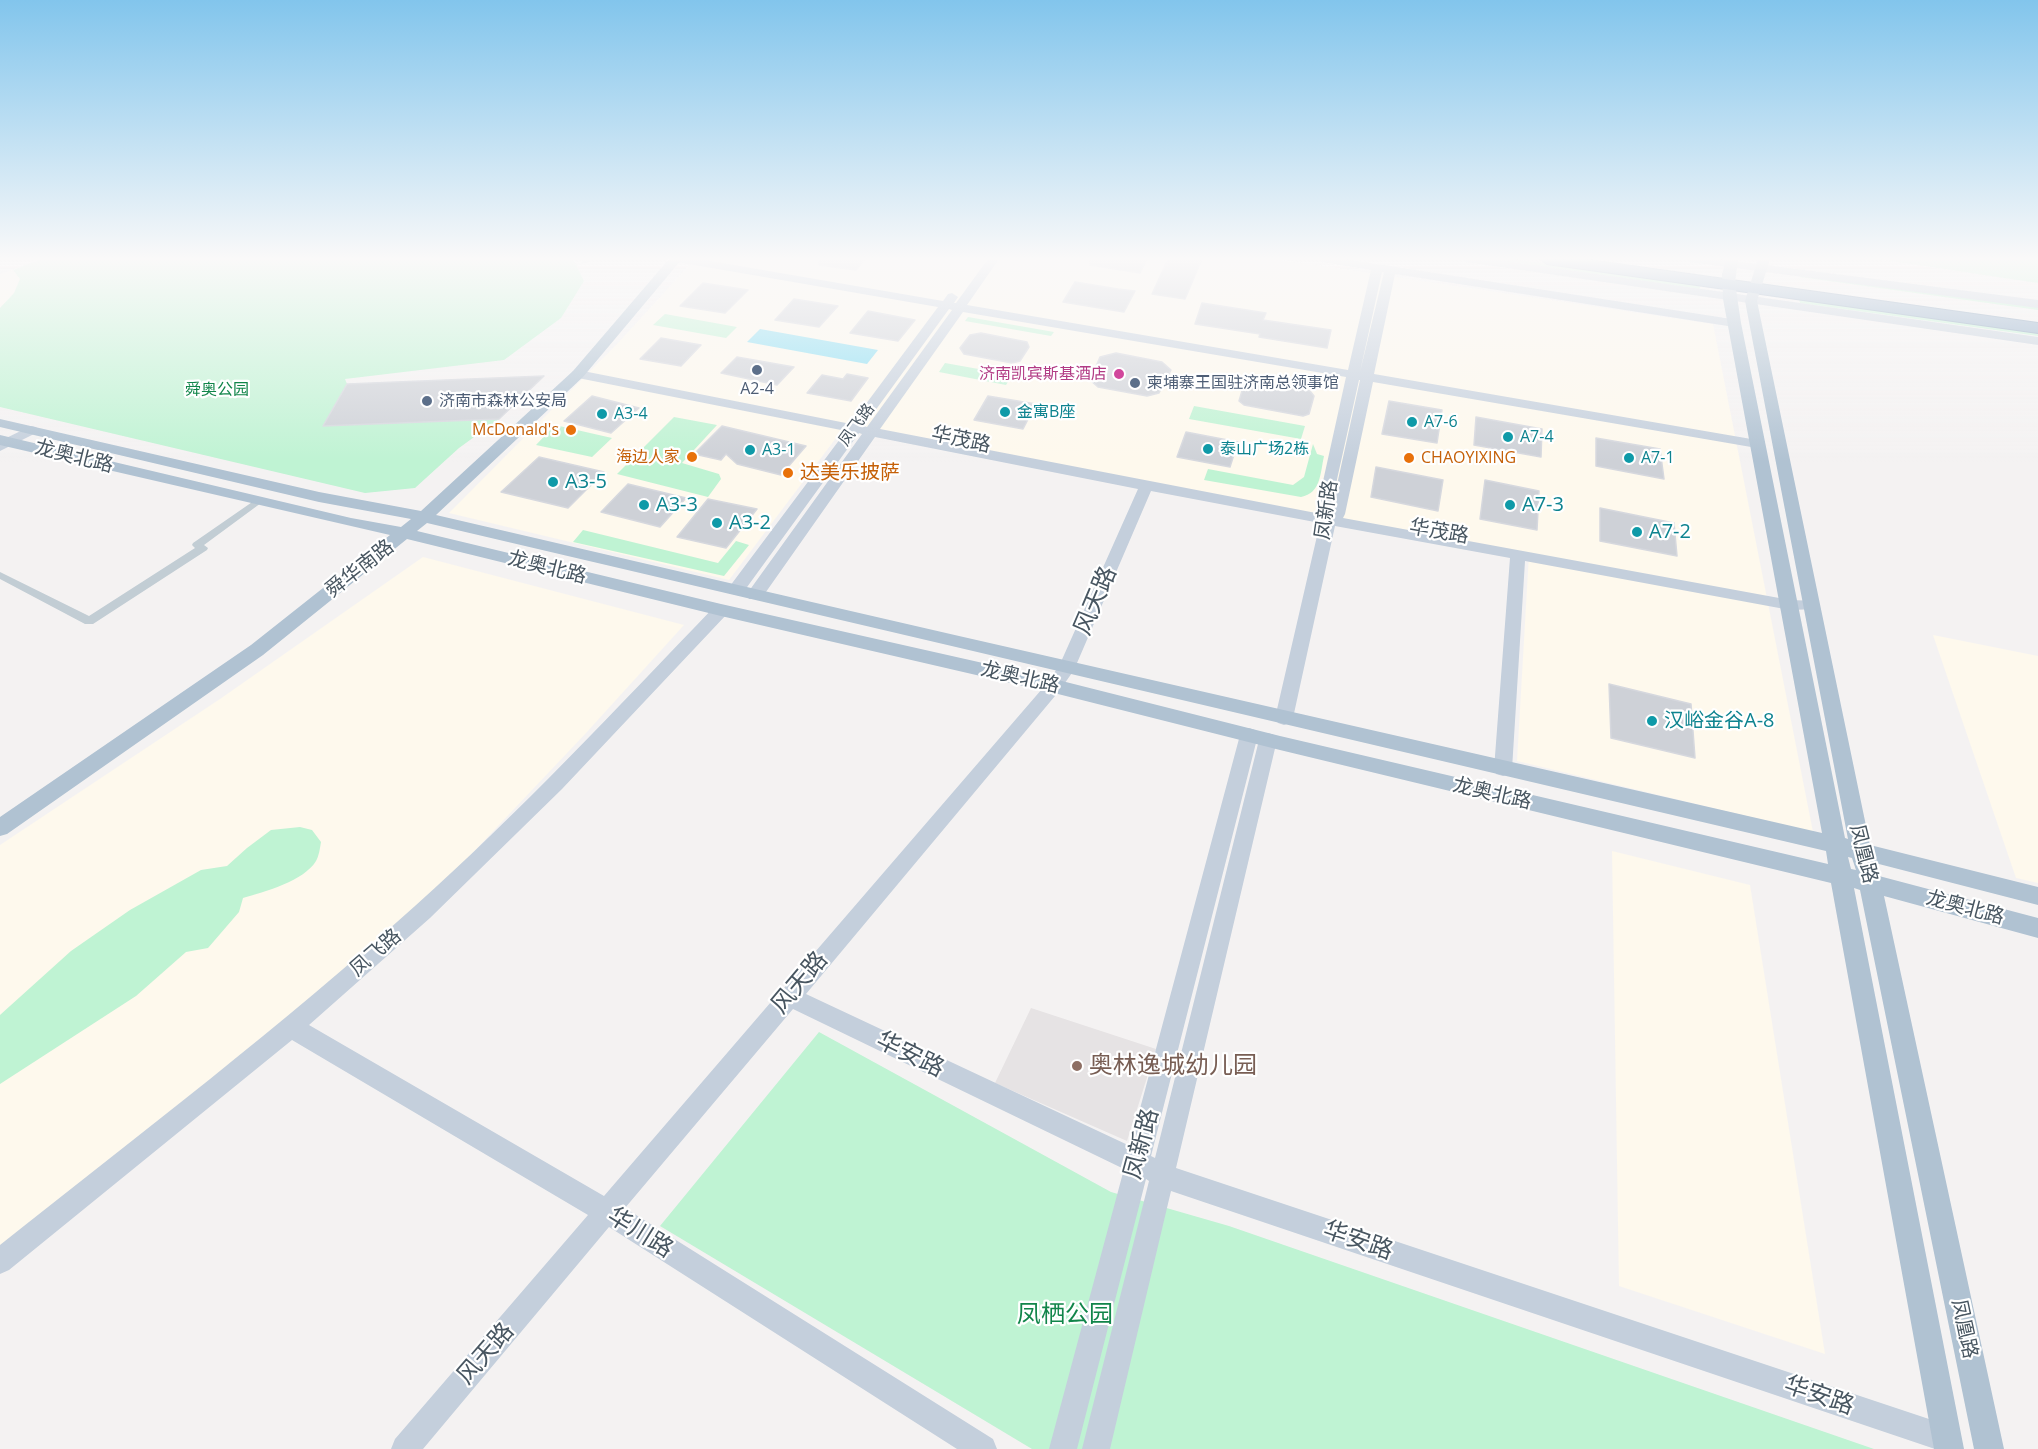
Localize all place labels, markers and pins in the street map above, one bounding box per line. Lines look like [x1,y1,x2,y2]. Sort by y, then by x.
marker: A2-4 [750,363,764,377]
place label: 济南凯宾斯基酒店 [979,364,1107,384]
marker: 济南凯宾斯基酒店 [1112,367,1126,381]
place label: 柬埔寨王国驻济南总领事馆 [1147,373,1339,393]
marker: 柬埔寨王国驻济南总领事馆 [1128,376,1142,390]
place label: A2-4 [740,379,774,399]
place label: 济南市森林公安局 [439,391,567,411]
marker: 济南市森林公安局 [420,394,434,408]
place label: 金寓B座 [1017,402,1075,422]
place label: A3-4 [614,404,648,424]
marker: 金寓B座 [998,405,1012,419]
marker: A3-4 [595,407,609,421]
place label: A7-6 [1424,412,1458,432]
marker: A7-6 [1405,415,1419,429]
place label: McDonald's [472,420,559,440]
marker: McDonald's [564,423,578,437]
place label: A7-4 [1520,427,1554,447]
marker: A7-4 [1501,430,1515,444]
place label: 泰山广场2栋 [1220,439,1309,459]
place label: A3-1 [762,440,796,460]
marker: 泰山广场2栋 [1201,442,1215,456]
marker: A3-1 [743,443,757,457]
place label: 海边人家 [616,447,680,467]
place label: CHAOYIXING [1421,448,1516,468]
place label: A7-1 [1641,448,1675,468]
marker: 海边人家 [685,450,699,464]
marker: CHAOYIXING [1402,451,1416,465]
marker: A7-1 [1622,451,1636,465]
place label: 达美乐披萨 [800,461,900,485]
marker: 达美乐披萨 [781,466,795,480]
place label: A3-5 [565,470,607,494]
marker: A3-5 [546,475,560,489]
place label: A3-3 [656,493,698,517]
place label: A7-3 [1522,493,1564,517]
marker: A3-3 [637,498,651,512]
marker: A7-3 [1503,498,1517,512]
place label: A3-2 [729,511,771,535]
marker: A3-2 [710,516,724,530]
place label: A7-2 [1649,520,1691,544]
marker: A7-2 [1630,525,1644,539]
place label: 汉峪金谷A-8 [1664,709,1775,733]
marker: 汉峪金谷A-8 [1645,714,1659,728]
place label: 奥林逸城幼儿园 [1089,1052,1257,1080]
marker: 奥林逸城幼儿园 [1070,1059,1084,1073]

